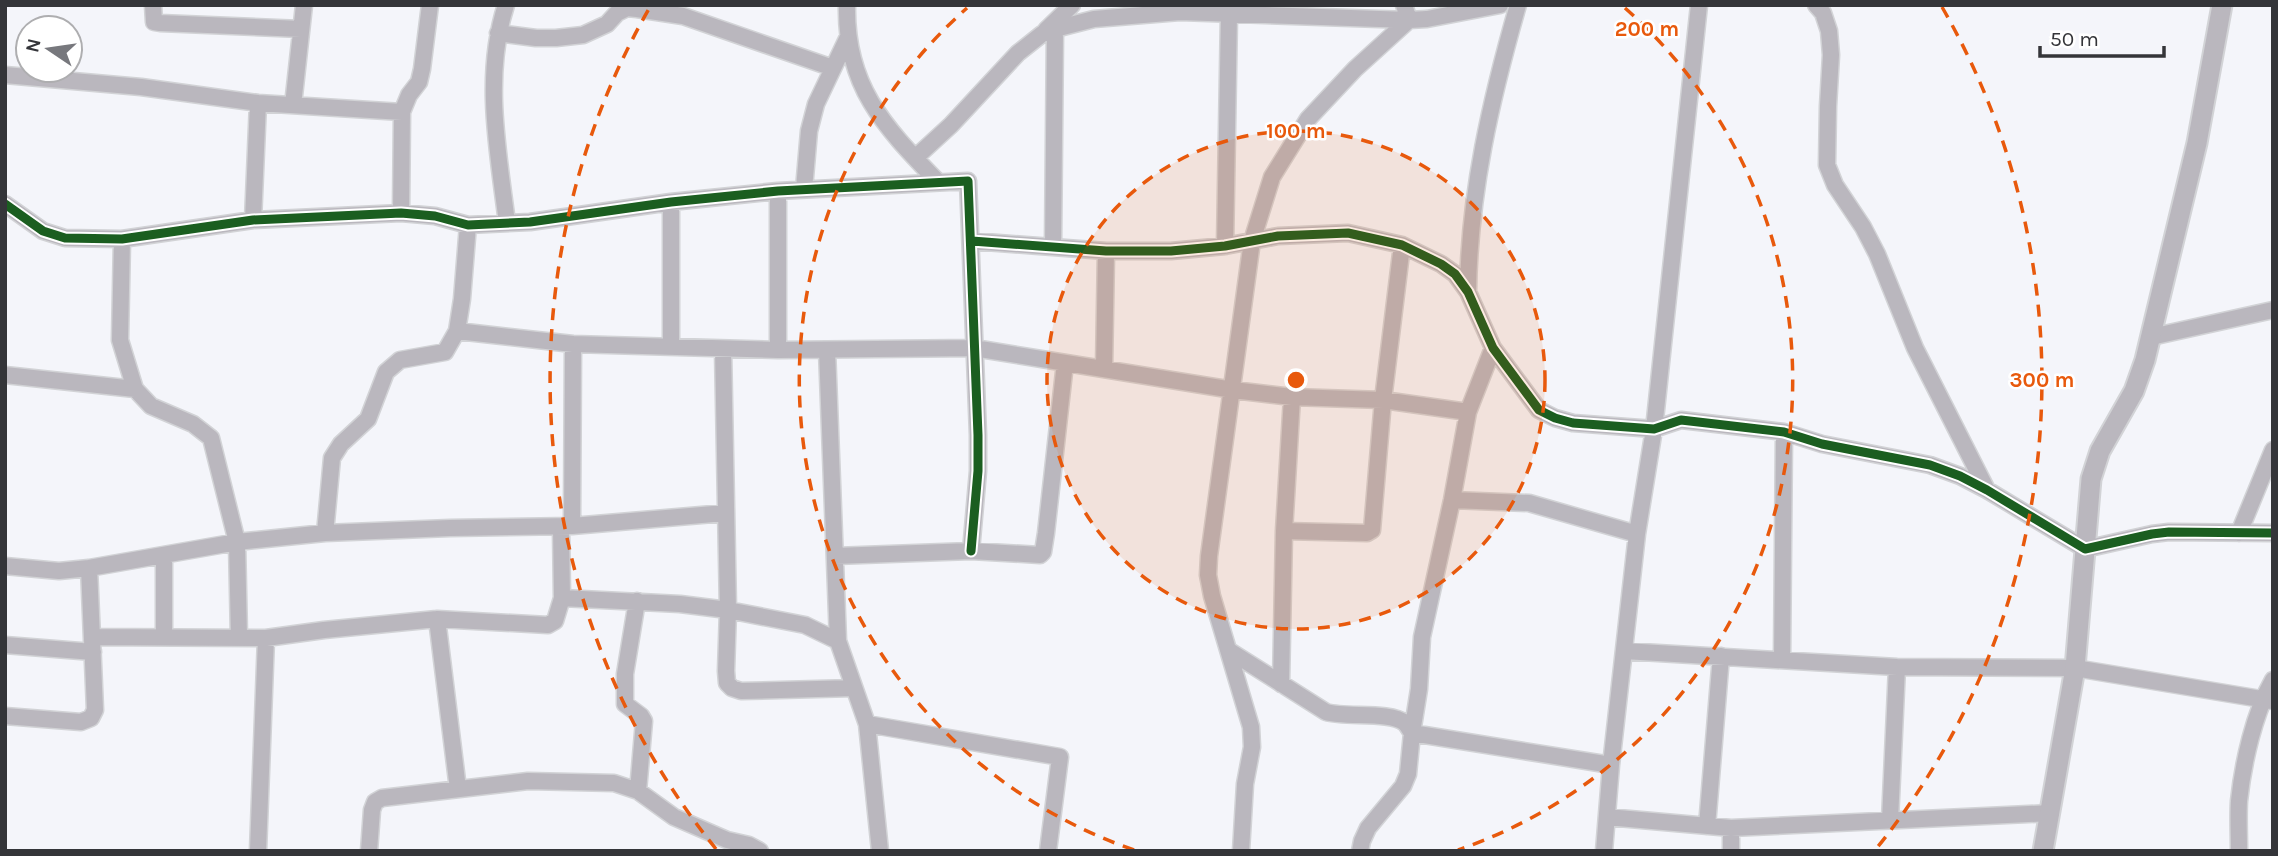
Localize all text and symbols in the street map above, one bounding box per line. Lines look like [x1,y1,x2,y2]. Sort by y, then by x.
north arrow [14,14,84,84]
scale bar [2040,14,2164,58]
text: 200 m [1615,17,1679,41]
text: 50 m [2050,27,2099,51]
text: N [21,36,46,55]
text: 100 m [1266,119,1326,143]
centre of rings [1284,368,1308,392]
text: 300 m [2010,368,2074,392]

